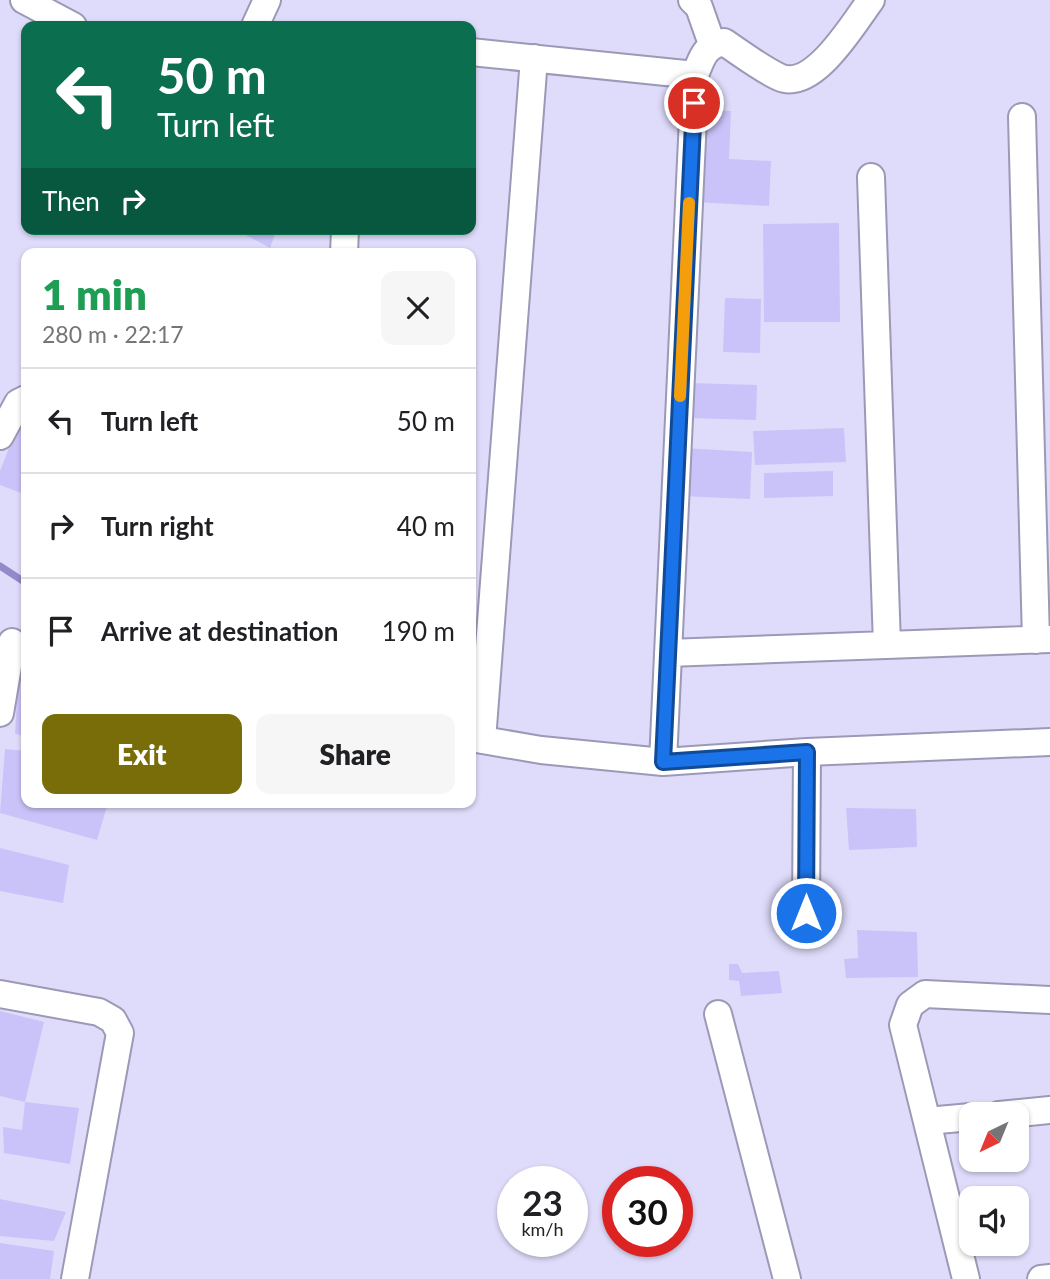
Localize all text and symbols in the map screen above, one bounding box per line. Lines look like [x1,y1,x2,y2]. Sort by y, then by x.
text: 50 m [157,46,267,104]
icon: left [42,49,133,140]
pin [664,73,724,133]
icon: arrive [675,84,713,122]
text: Turn left [157,105,274,144]
icon: right [114,182,152,220]
text: Then [42,185,100,217]
text: 1 min [42,269,147,319]
button: close [381,271,455,345]
text: 280 m · 22:17 [42,320,184,348]
icon: left [42,402,80,440]
text: Turn left [101,405,198,437]
text: 50 m [397,405,455,437]
icon: right [42,507,80,545]
text: Turn right [101,510,214,542]
text: 40 m [397,510,455,542]
icon: arrive [42,612,80,650]
text: Arrive at destination [101,615,338,647]
text: 190 m [382,615,455,647]
button: Exit [42,714,242,794]
button: Share [256,714,455,794]
position arrow [769,876,843,950]
north arrow [959,1102,1029,1172]
map controls [959,1102,1029,1256]
speed limit sign: 30 [602,1166,693,1257]
text: 23 [522,1181,563,1223]
button: sound [959,1186,1029,1256]
text: km/h [521,1218,564,1240]

